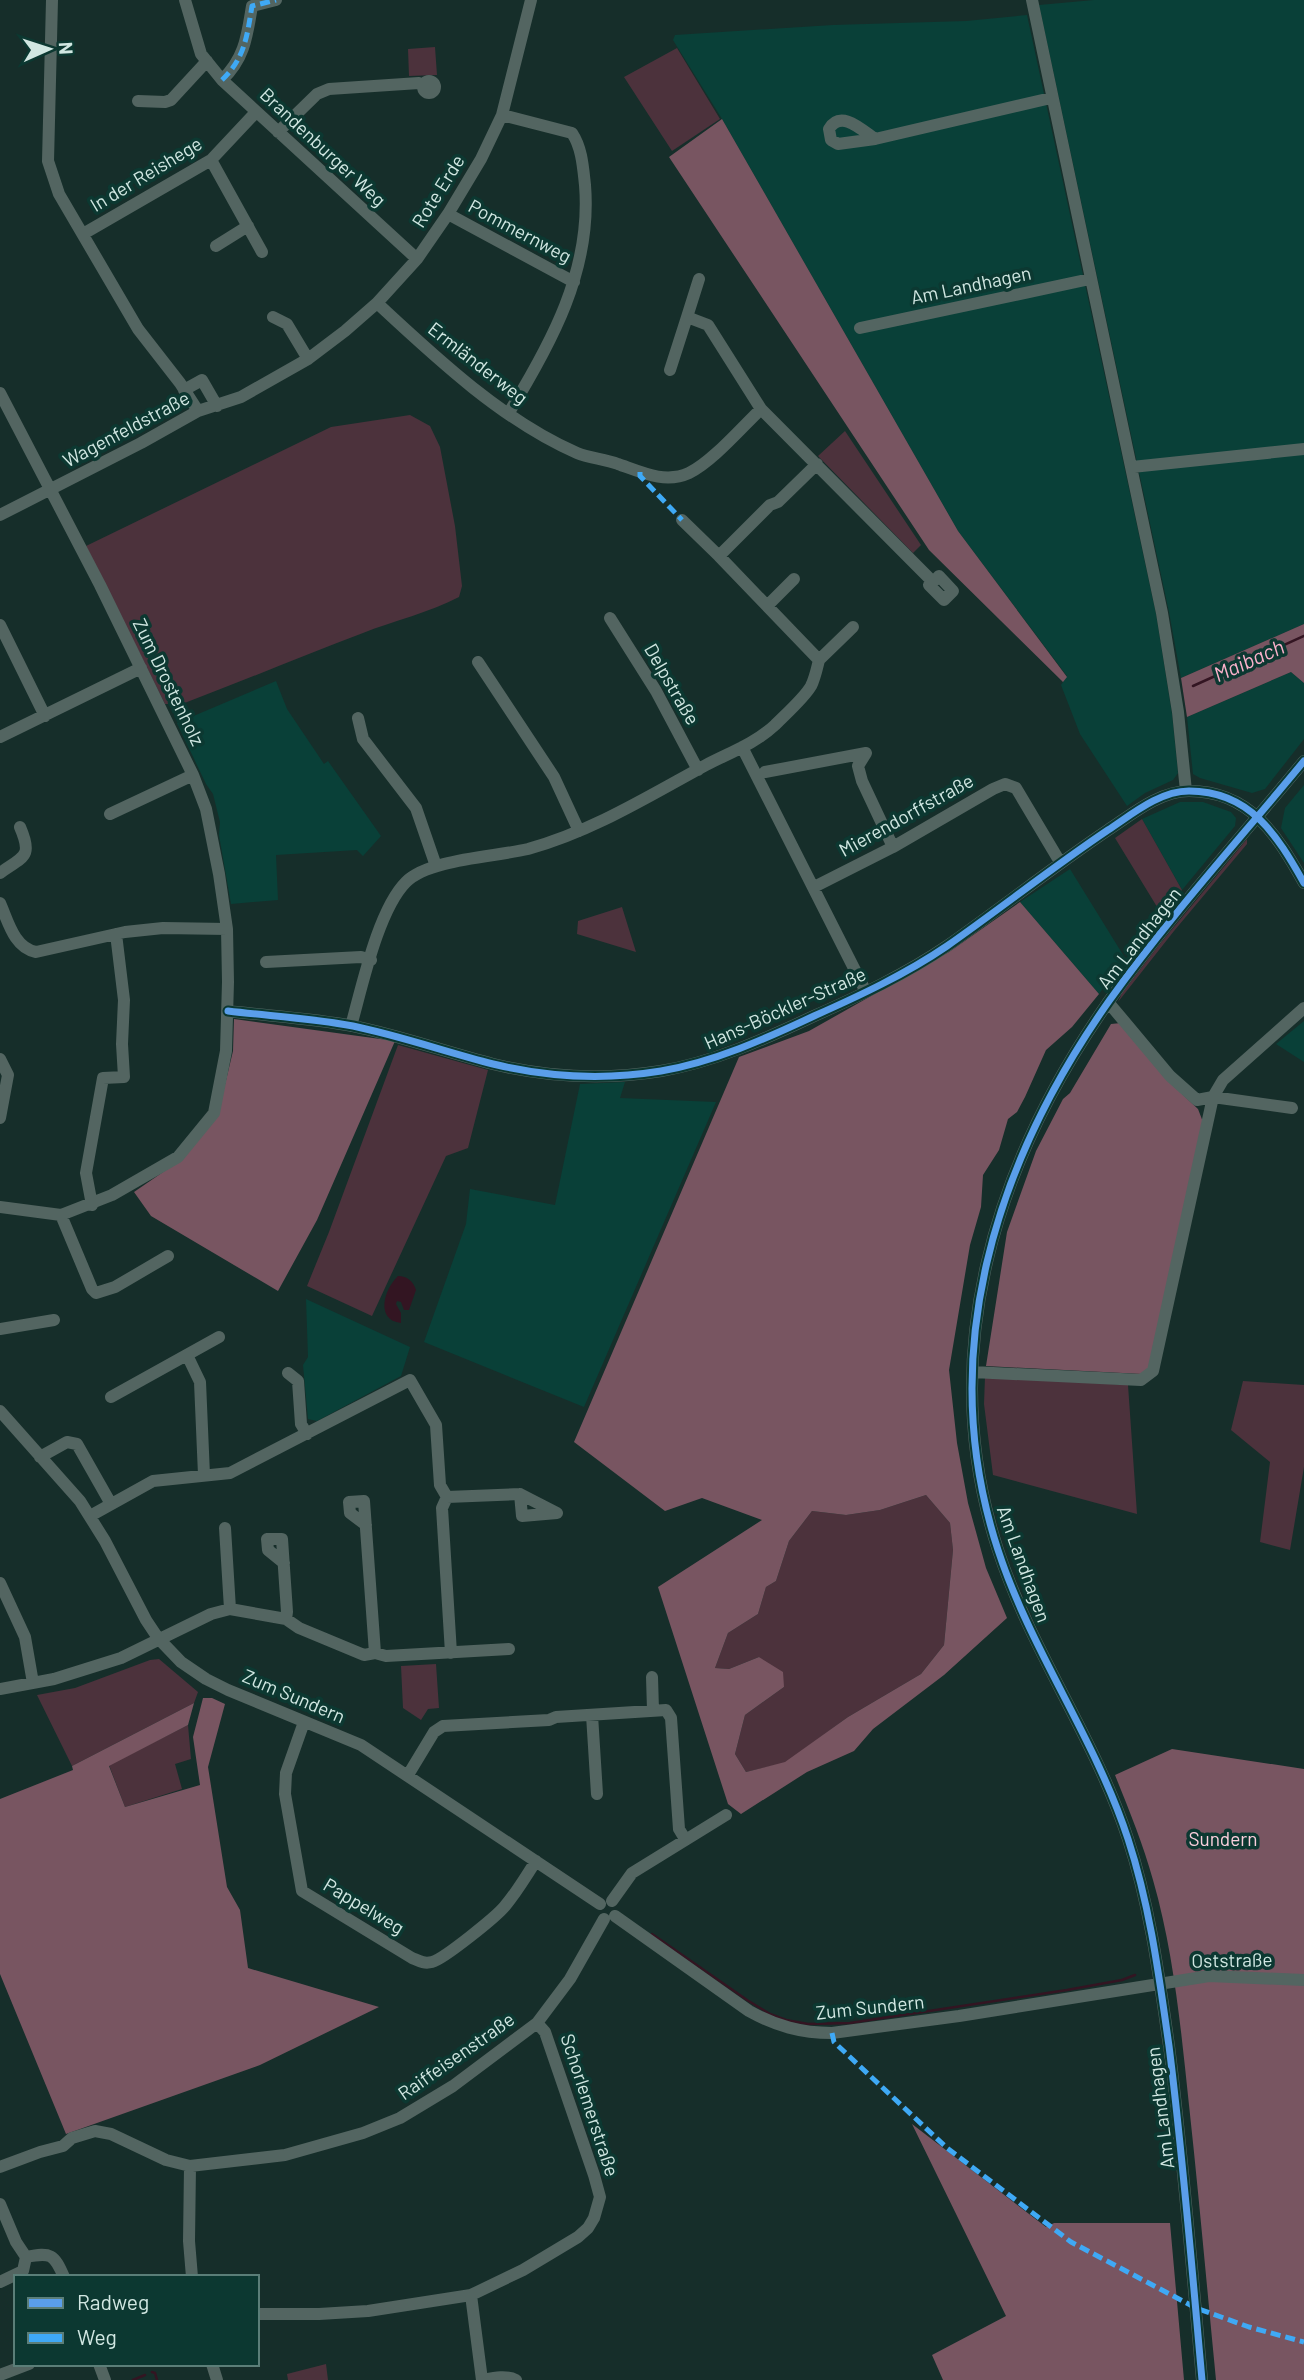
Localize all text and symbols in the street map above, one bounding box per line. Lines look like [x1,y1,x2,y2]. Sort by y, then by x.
north arrow [14,14,84,84]
text: N [55,41,78,55]
street label: Brandenburger Weg [256,82,391,211]
street label: In der Reishege [86,131,206,216]
street label: Rote Erde [406,150,469,231]
street label: Pommernweg [465,194,576,267]
street label: Am Landhagen [909,261,1033,308]
street label: Ermländerweg [424,317,533,409]
street label: Wagenfeldstraße [59,386,193,472]
street label: Zum Drostenholz [129,615,210,749]
water label: Maibach [1209,633,1288,686]
street label: Delpstraße [640,639,705,728]
street label: Mierendorffstraße [835,768,977,861]
street label: Am Landhagen [1092,882,1185,993]
street label: Hans-Böckler-Straße [700,962,869,1054]
street label: Am Landhagen [993,1502,1056,1625]
street label: Zum Sundern [239,1664,349,1727]
park label: Sundern [1188,1827,1258,1850]
street label: Pappelweg [320,1873,409,1939]
street label: Oststraße [1191,1947,1273,1972]
street label: Zum Sundern [814,1989,925,2024]
street label: Raiffeisenstraße [393,2007,518,2104]
street label: Schorlemerstraße [557,2031,624,2179]
street label: Am Landhagen [1141,2046,1178,2170]
legend [14,2275,259,2366]
text: Radweg [77,2289,149,2314]
text: Weg [77,2324,117,2349]

